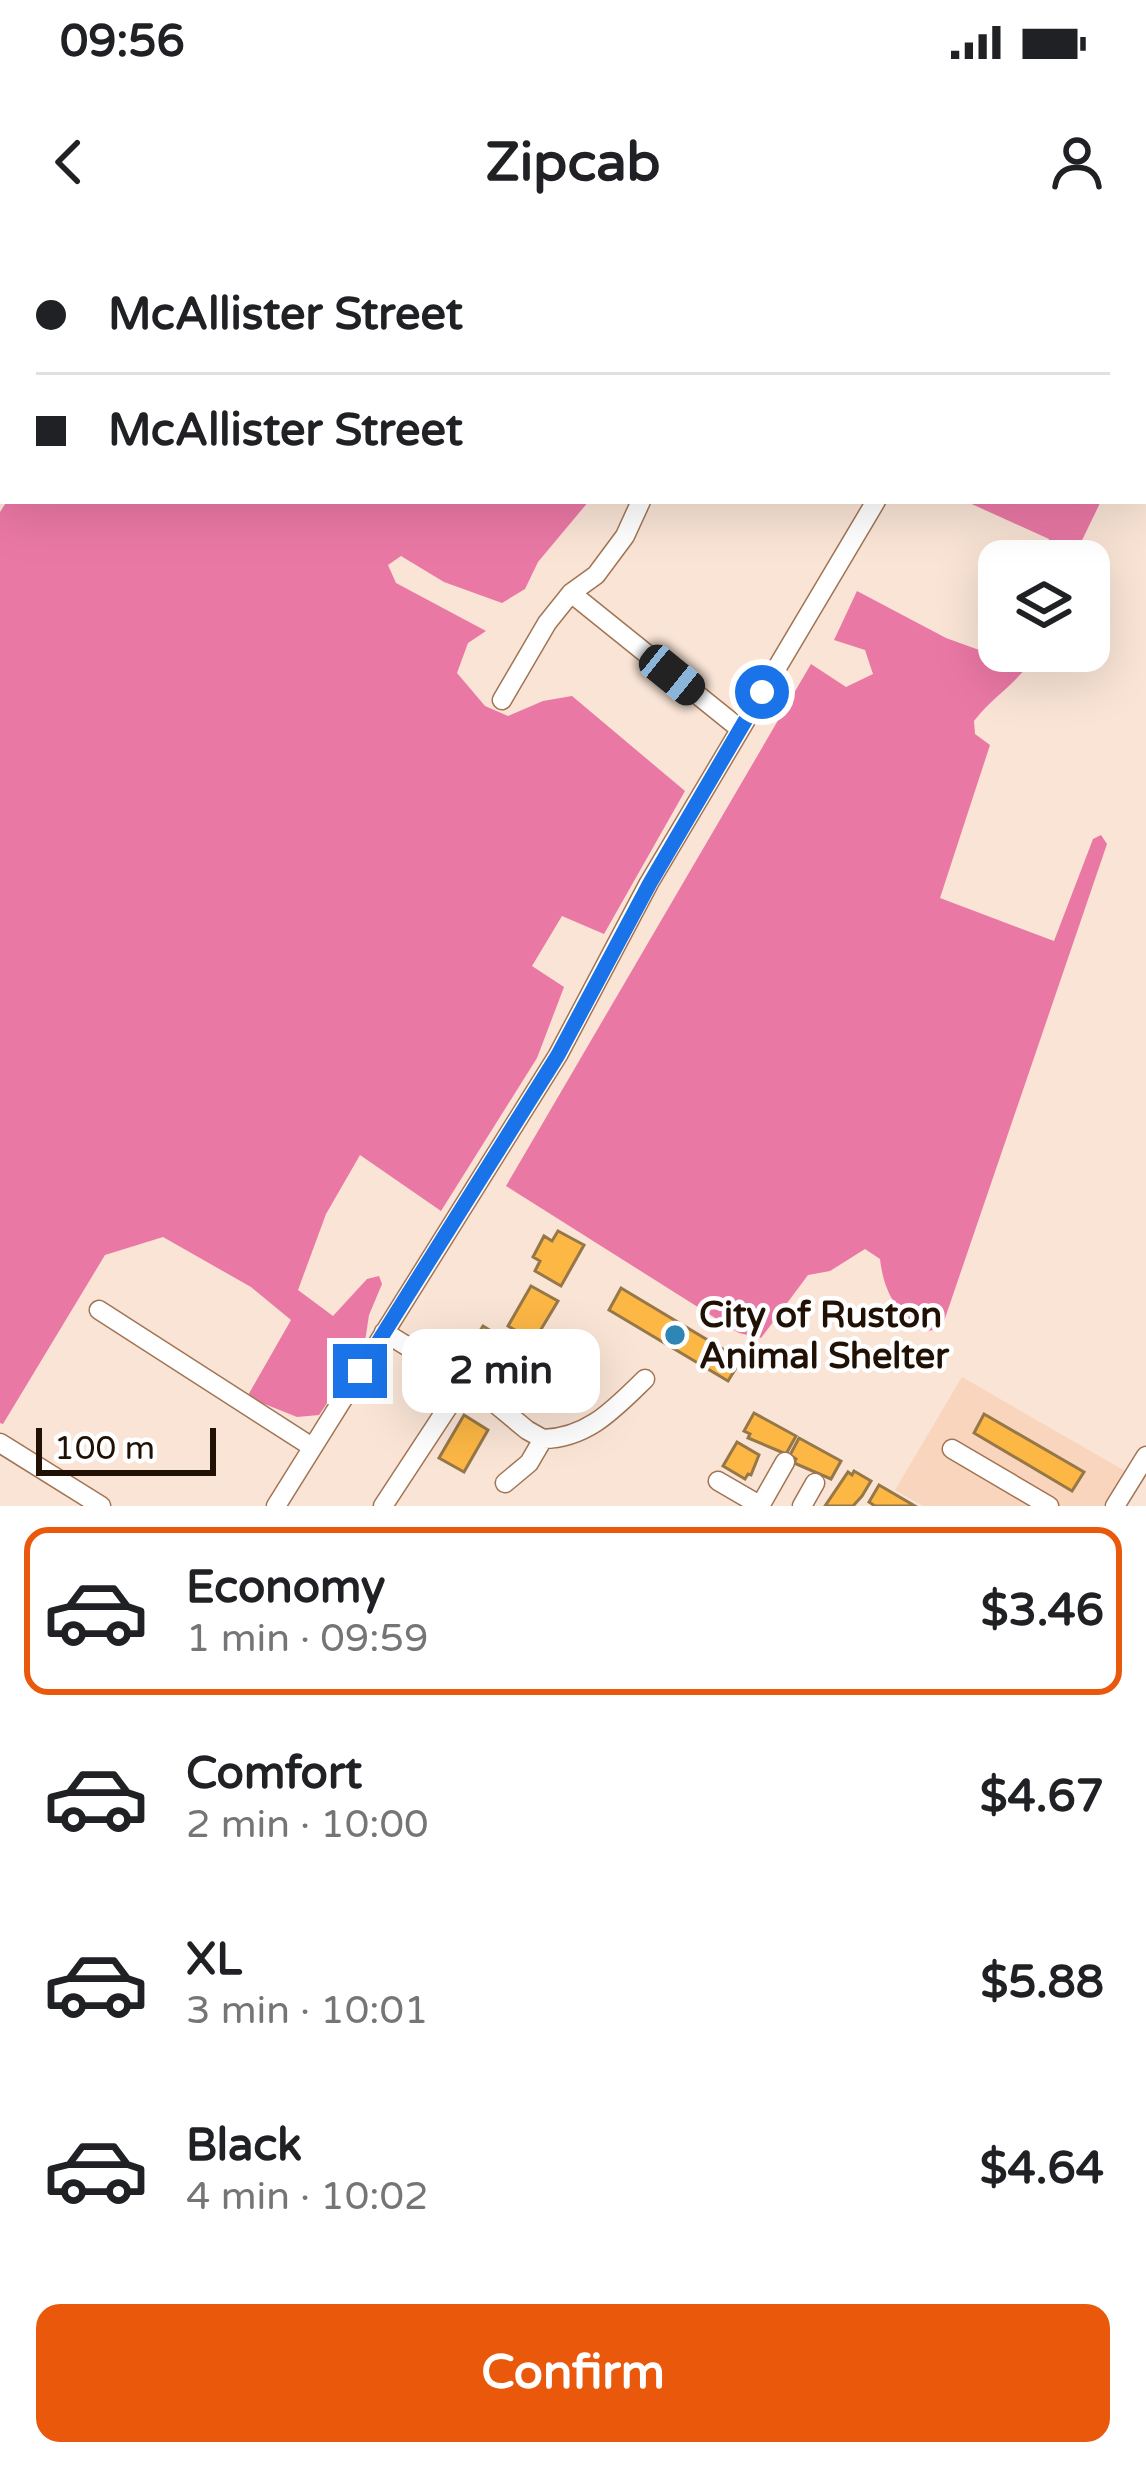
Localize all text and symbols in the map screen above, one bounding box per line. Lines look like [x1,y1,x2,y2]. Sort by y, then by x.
text: 09:56 [60,15,185,69]
icon: back [36,129,102,195]
icon: person [1044,129,1110,195]
text: Zipcab [485,130,661,195]
text: McAllister Street [108,288,463,342]
text: McAllister Street [108,404,463,458]
map controls [978,540,1110,672]
button: layers [978,540,1110,672]
car [633,638,711,712]
route start [735,665,789,719]
place label: City of Ruston Animal Shelter [699,1294,950,1378]
marker: City of Ruston Animal Shelter [662,1322,688,1348]
callout: 2 min [402,1329,600,1413]
route end [333,1344,387,1398]
text: 2 min [449,1347,553,1394]
scale bar [36,1422,216,1475]
text: 100 m [54,1429,155,1468]
icon: car [42,1557,150,1665]
text: Economy [186,1561,385,1615]
text: $3.46 [981,1584,1104,1638]
text: 1 min · 09:59 [186,1615,428,1662]
icon: car [42,1743,150,1851]
text: Comfort [186,1747,362,1801]
text: $4.67 [980,1770,1104,1824]
text: 2 min · 10:00 [186,1801,428,1848]
icon: car [42,1929,150,2037]
text: XL [186,1933,242,1987]
text: $5.88 [980,1956,1104,2010]
text: 3 min · 10:01 [186,1987,428,2034]
icon: car [42,2115,150,2223]
text: Black [186,2119,302,2173]
text: $4.64 [980,2142,1104,2196]
text: 4 min · 10:02 [186,2173,428,2220]
button: Confirm [36,2304,1110,2442]

